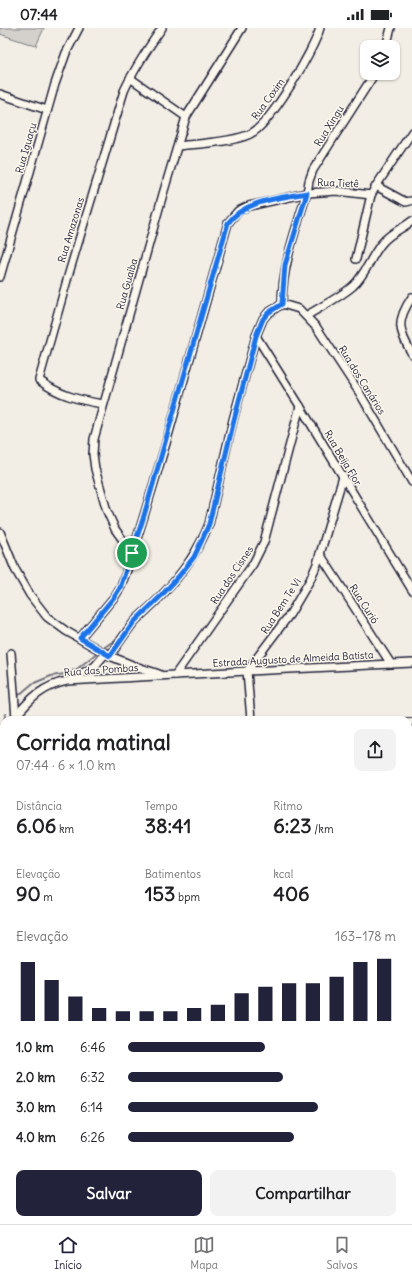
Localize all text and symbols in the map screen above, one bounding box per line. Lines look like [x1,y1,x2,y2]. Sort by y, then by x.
text: 07:44 [20,5,58,24]
map controls [360,40,400,80]
button: layers [360,40,400,80]
street label: Rua Coxim [249,76,288,122]
street label: Rua Xingu [311,103,347,149]
street label: Rua Iguaçu [13,121,40,175]
street label: Rua Tietê [317,176,359,190]
street label: Rua Amazonas [55,195,87,264]
street label: Rua Guaíba [114,257,141,311]
street label: Rua dos Canários [336,343,389,417]
street label: Rua Beija Flor [321,428,365,488]
pin [115,536,149,570]
icon: arrive [121,542,143,564]
street label: Rua dos Cisnes [208,543,257,607]
street label: Rua Bem Te Vi [258,576,304,636]
street label: Rua Curió [346,582,382,626]
street label: Estrada Augusto de Almeida Batista [212,648,374,670]
street label: Rua das Pombas [63,661,139,679]
text: Corrida matinal [16,728,171,756]
button: share [354,729,396,771]
text: 07:44 · 6 × 1.0 km [16,757,116,774]
text: Distância [16,799,62,813]
text: Tempo [145,799,178,813]
text: Ritmo [273,799,302,813]
text: 6.06 [16,813,56,838]
text: 38:41 [145,813,191,838]
text: 6:23 [273,813,312,838]
text: km [56,822,74,836]
text: /km [312,822,334,836]
text: Elevação [16,867,60,881]
text: Batimentos [145,867,201,881]
text: kcal [273,867,293,881]
text: 90 [16,881,41,906]
text: 153 [145,881,175,906]
text: 406 [273,881,310,906]
text: m [41,890,53,904]
text: bpm [175,890,200,904]
text: Elevação [16,928,68,945]
text: 163–178 m [335,928,396,945]
text: 1.0 km [16,1039,54,1056]
text: 6:46 [80,1039,105,1056]
text: 2.0 km [16,1069,56,1086]
text: 6:32 [80,1069,105,1086]
text: 3.0 km [16,1099,56,1116]
text: 6:14 [80,1099,103,1116]
text: 4.0 km [16,1129,56,1146]
text: 6:26 [80,1129,105,1146]
button: Salvar [16,1170,202,1216]
button: Compartilhar [210,1170,396,1216]
tab: Início [54,1234,82,1272]
tab: Mapa [190,1234,218,1272]
tab: Salvos [326,1234,358,1272]

